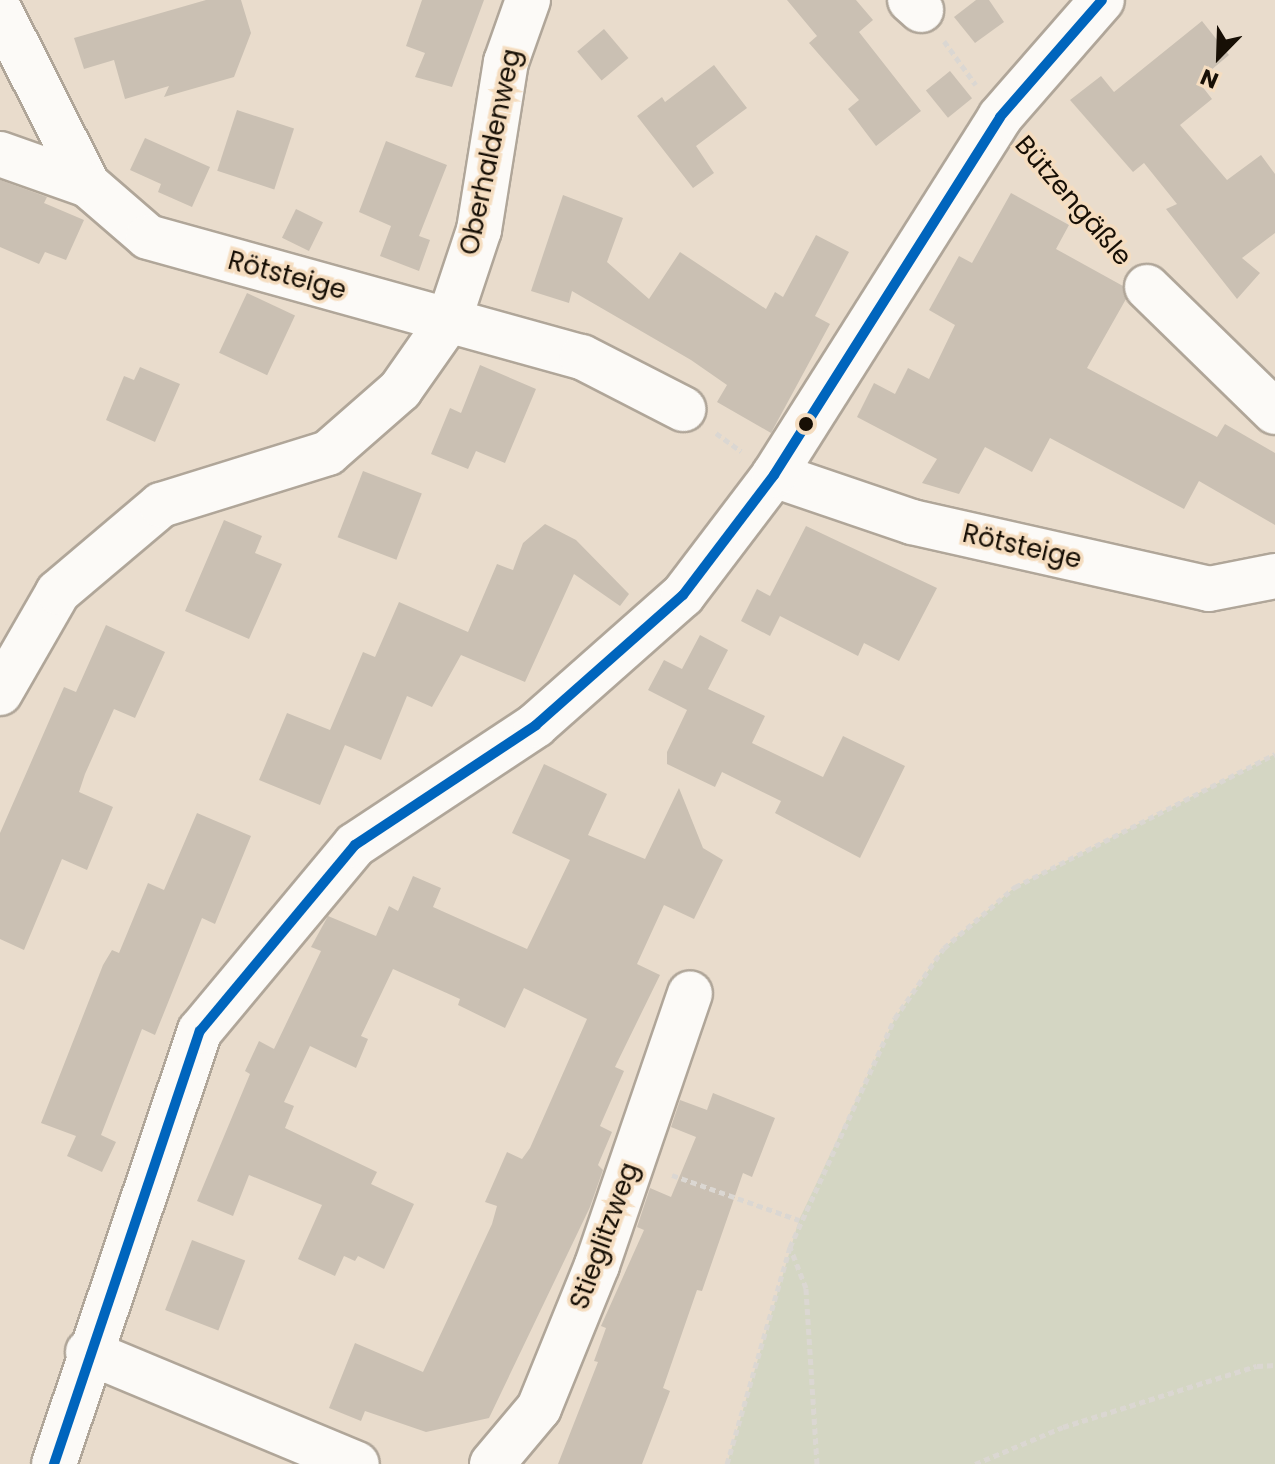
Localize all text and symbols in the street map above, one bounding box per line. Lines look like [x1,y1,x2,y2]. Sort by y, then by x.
north arrow [1179,16,1259,96]
street label: Oberhaldenweg [454,46,528,258]
text: N [1196,61,1223,96]
street label: Bützengäßle [1008,130,1138,272]
street label: Rötsteige [224,245,350,307]
unlabelled marker [798,416,814,432]
street label: Rötsteige [959,518,1085,576]
street label: Stieglitzweg [564,1158,646,1314]

